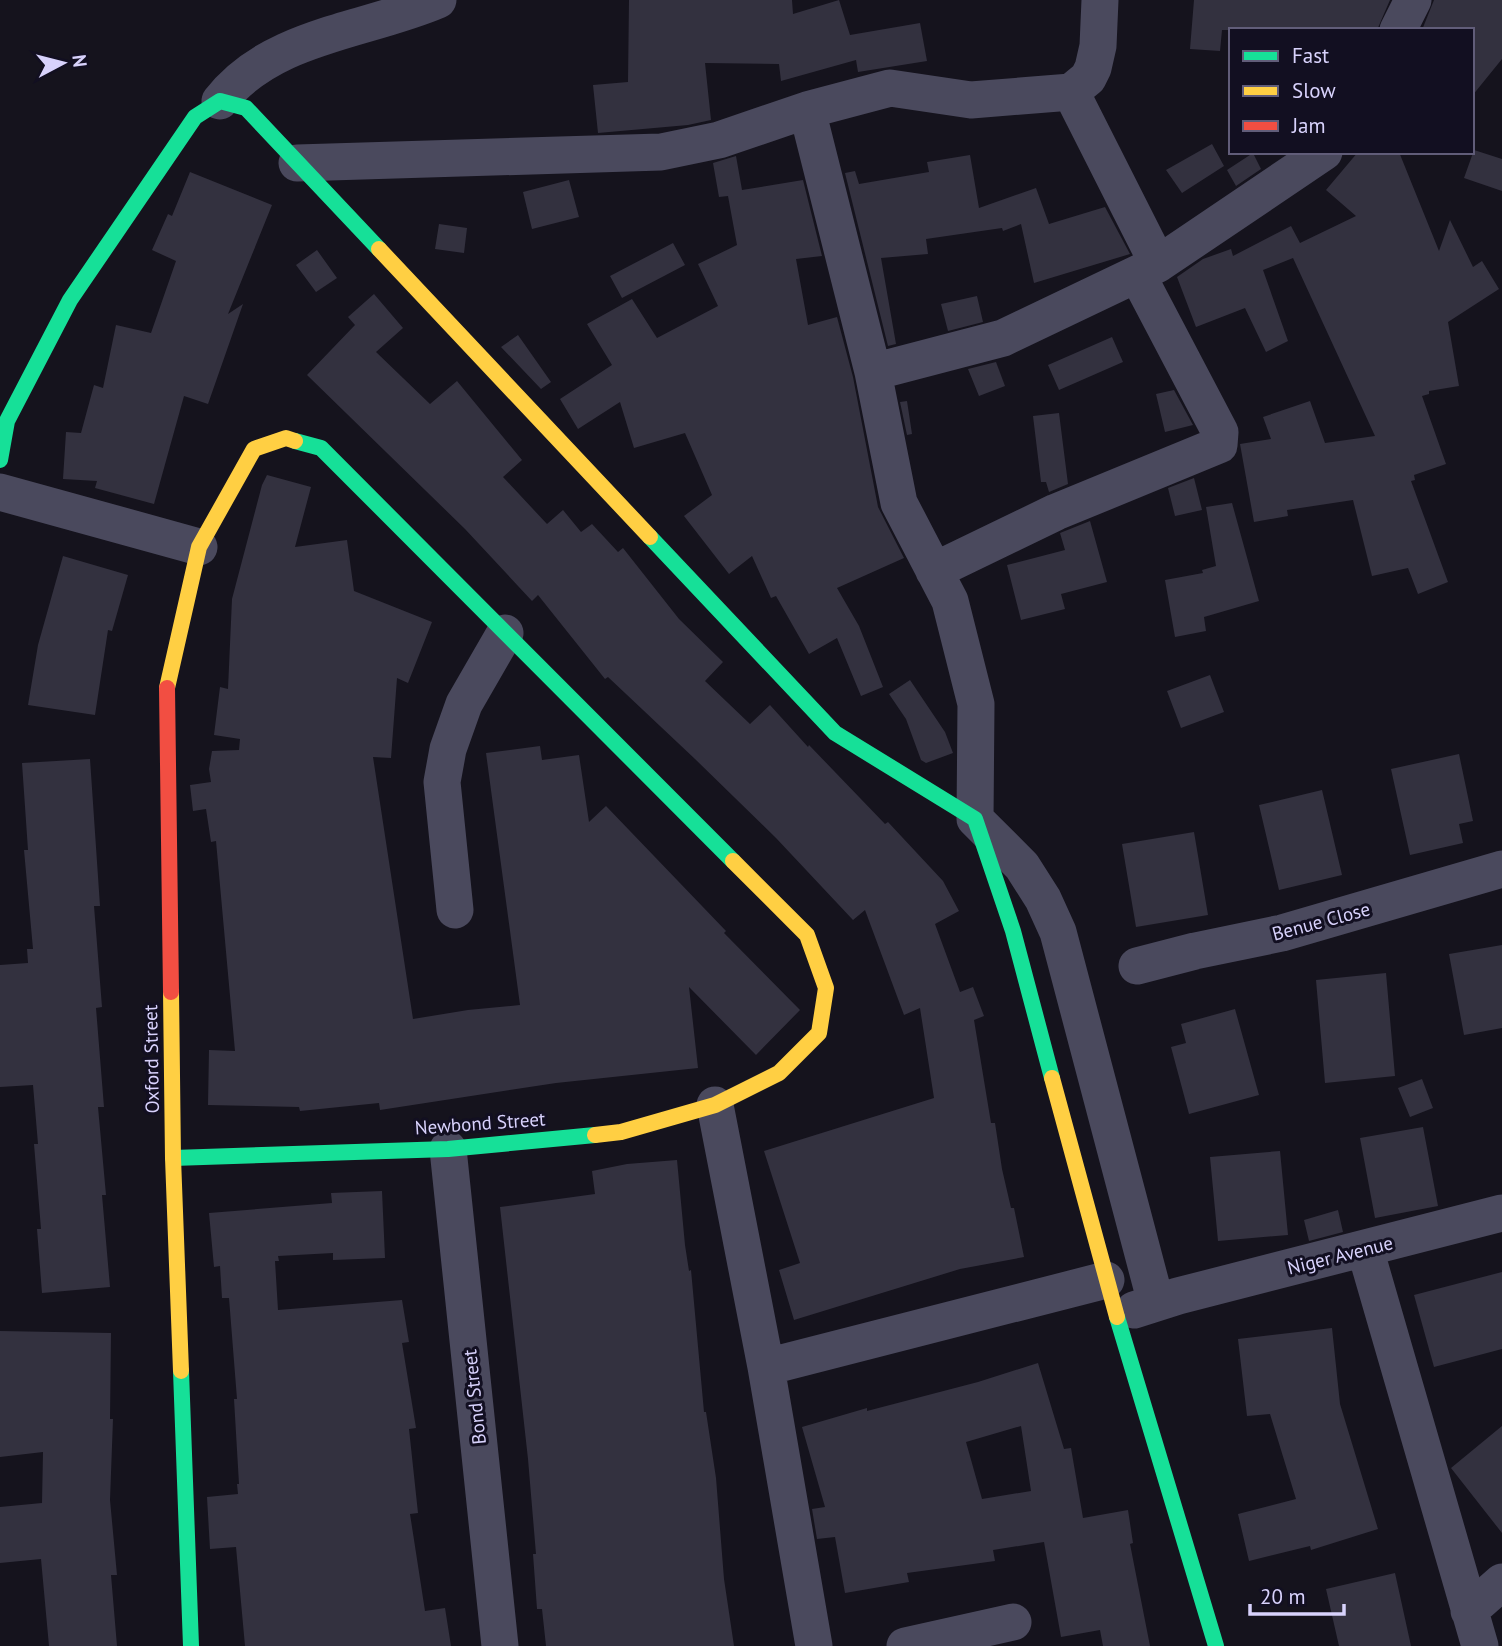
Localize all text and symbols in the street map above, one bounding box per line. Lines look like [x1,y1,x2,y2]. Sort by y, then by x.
north arrow [28,28,98,98]
legend [1229,28,1474,154]
text: Fast [1292,42,1329,69]
text: N [67,53,93,69]
text: Slow [1292,77,1336,104]
text: Jam [1291,112,1326,139]
street label: Benue Close [1269,896,1373,946]
street label: Oxford Street [138,1004,164,1113]
street label: Newbond Street [414,1106,547,1140]
street label: Niger Avenue [1285,1230,1395,1280]
street label: Bond Street [457,1348,491,1446]
scale bar [1250,1572,1344,1616]
text: 20 m [1260,1583,1306,1610]

